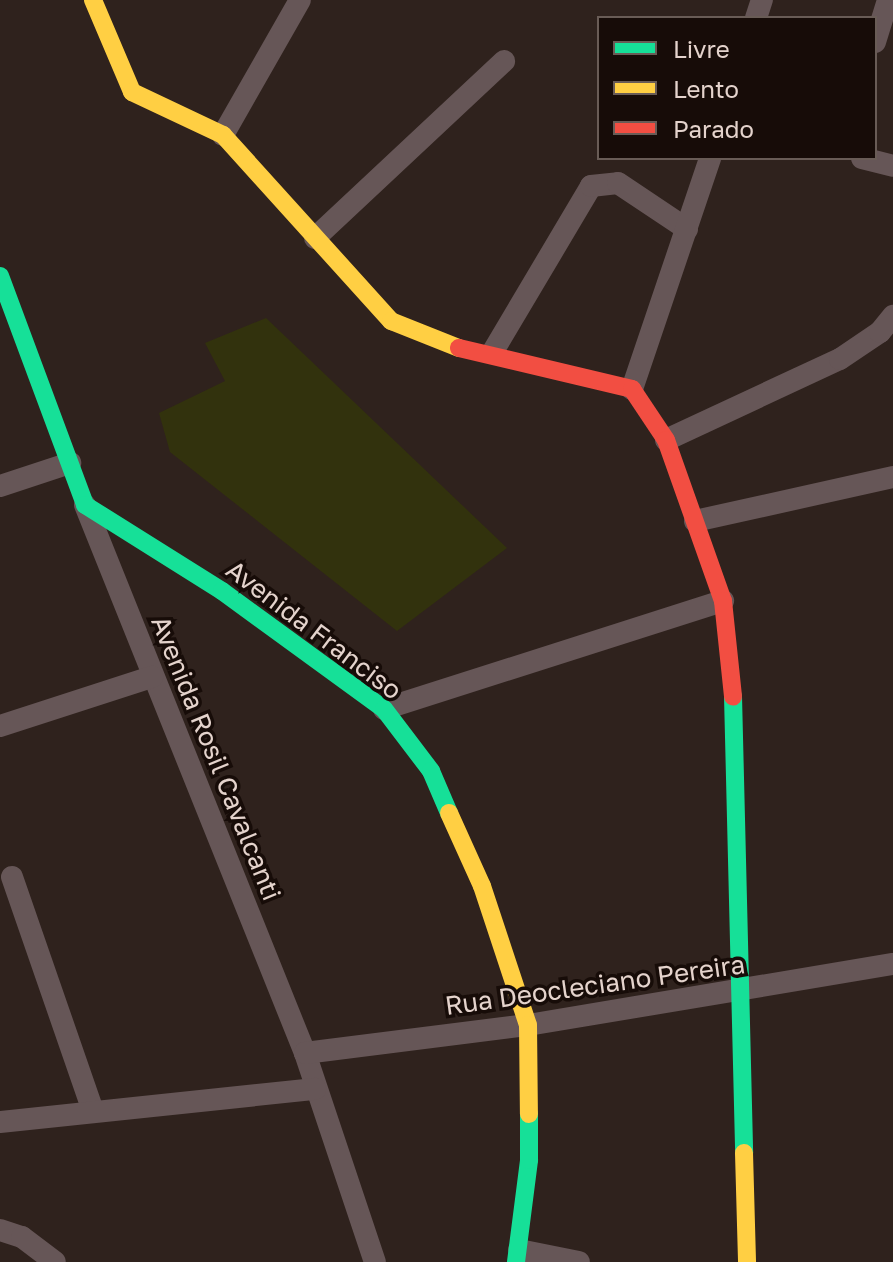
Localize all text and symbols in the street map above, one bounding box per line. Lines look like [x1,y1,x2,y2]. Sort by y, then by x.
legend [597,16,877,160]
text: Livre [673,34,730,63]
text: Lento [673,74,739,103]
text: Parado [673,114,754,143]
street label: Avenida Franciso [220,554,408,706]
street label: Avenida Rosil Cavalcanti [145,611,287,905]
street label: Rua Deocleciano Pereira [443,948,747,1022]

